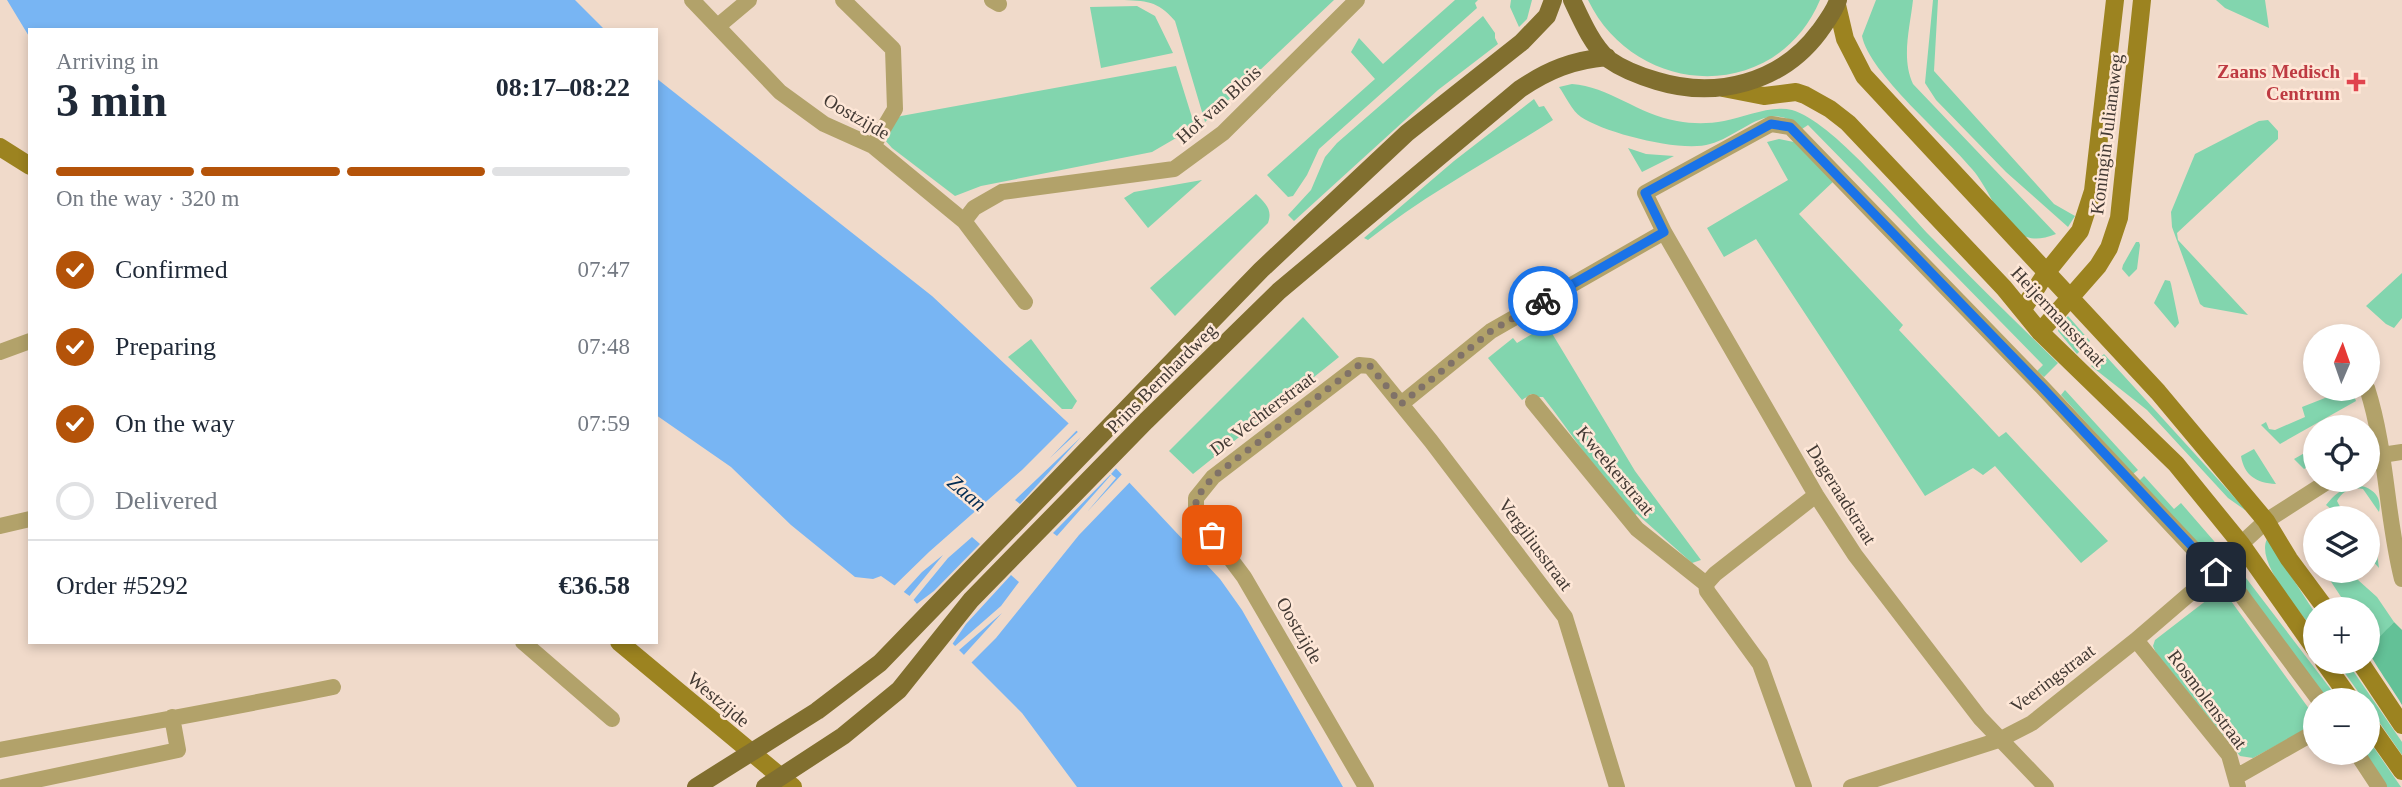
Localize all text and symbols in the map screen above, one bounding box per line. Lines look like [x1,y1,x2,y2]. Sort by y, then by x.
text: Arriving in [56,49,159,74]
street label: Koningin Julianaweg [2086,52,2127,216]
street label: Hof van Blois [1172,61,1265,148]
place label: Zaans Medisch Centrum [2217,61,2340,104]
marker: Zaans Medisch Centrum [2346,72,2366,92]
text: 08:17–08:22 [496,73,630,102]
text: 3 min [56,75,167,126]
street label: Oostzijde [820,89,894,144]
text: On the way · 320 m [56,186,239,211]
icon: check [56,251,94,289]
text: Confirmed [115,255,228,284]
text: 07:47 [578,257,630,282]
street label: Heijermansstraat [2007,262,2111,371]
courier [1508,266,1578,336]
icon: bike [1524,282,1562,320]
street label: Prins Bernhardweg [1102,319,1221,437]
north arrow [2303,324,2380,401]
map controls [2303,324,2380,765]
icon: check [56,328,94,366]
text: Preparing [115,332,216,361]
text: 07:48 [578,334,630,359]
street label: De Vechterstraat [1206,367,1319,460]
icon: check [56,405,94,443]
text: On the way [115,409,235,438]
text: 07:59 [578,411,630,436]
button: locate [2303,415,2380,492]
street label: Kweekerstraat [1572,422,1659,520]
street label: Dageraadstraat [1802,440,1881,549]
water label: Zaan [943,470,991,516]
text: Delivered [115,486,218,515]
street label: Vergiliusstraat [1494,494,1577,595]
pin [1182,505,1242,565]
button: layers [2303,506,2380,583]
icon: bag [1193,516,1231,554]
pin [2186,542,2246,602]
icon: home [2197,553,2235,591]
text: Order #5292 [56,571,188,600]
text: €36.58 [559,571,630,600]
street label: Oostzijde [1272,593,1327,667]
button: + [2303,597,2380,674]
street label: Veeringstraat [2006,639,2099,717]
street label: Rosmolenstraat [2164,646,2252,753]
street label: Westzijde [683,667,754,731]
button: − [2303,688,2380,765]

